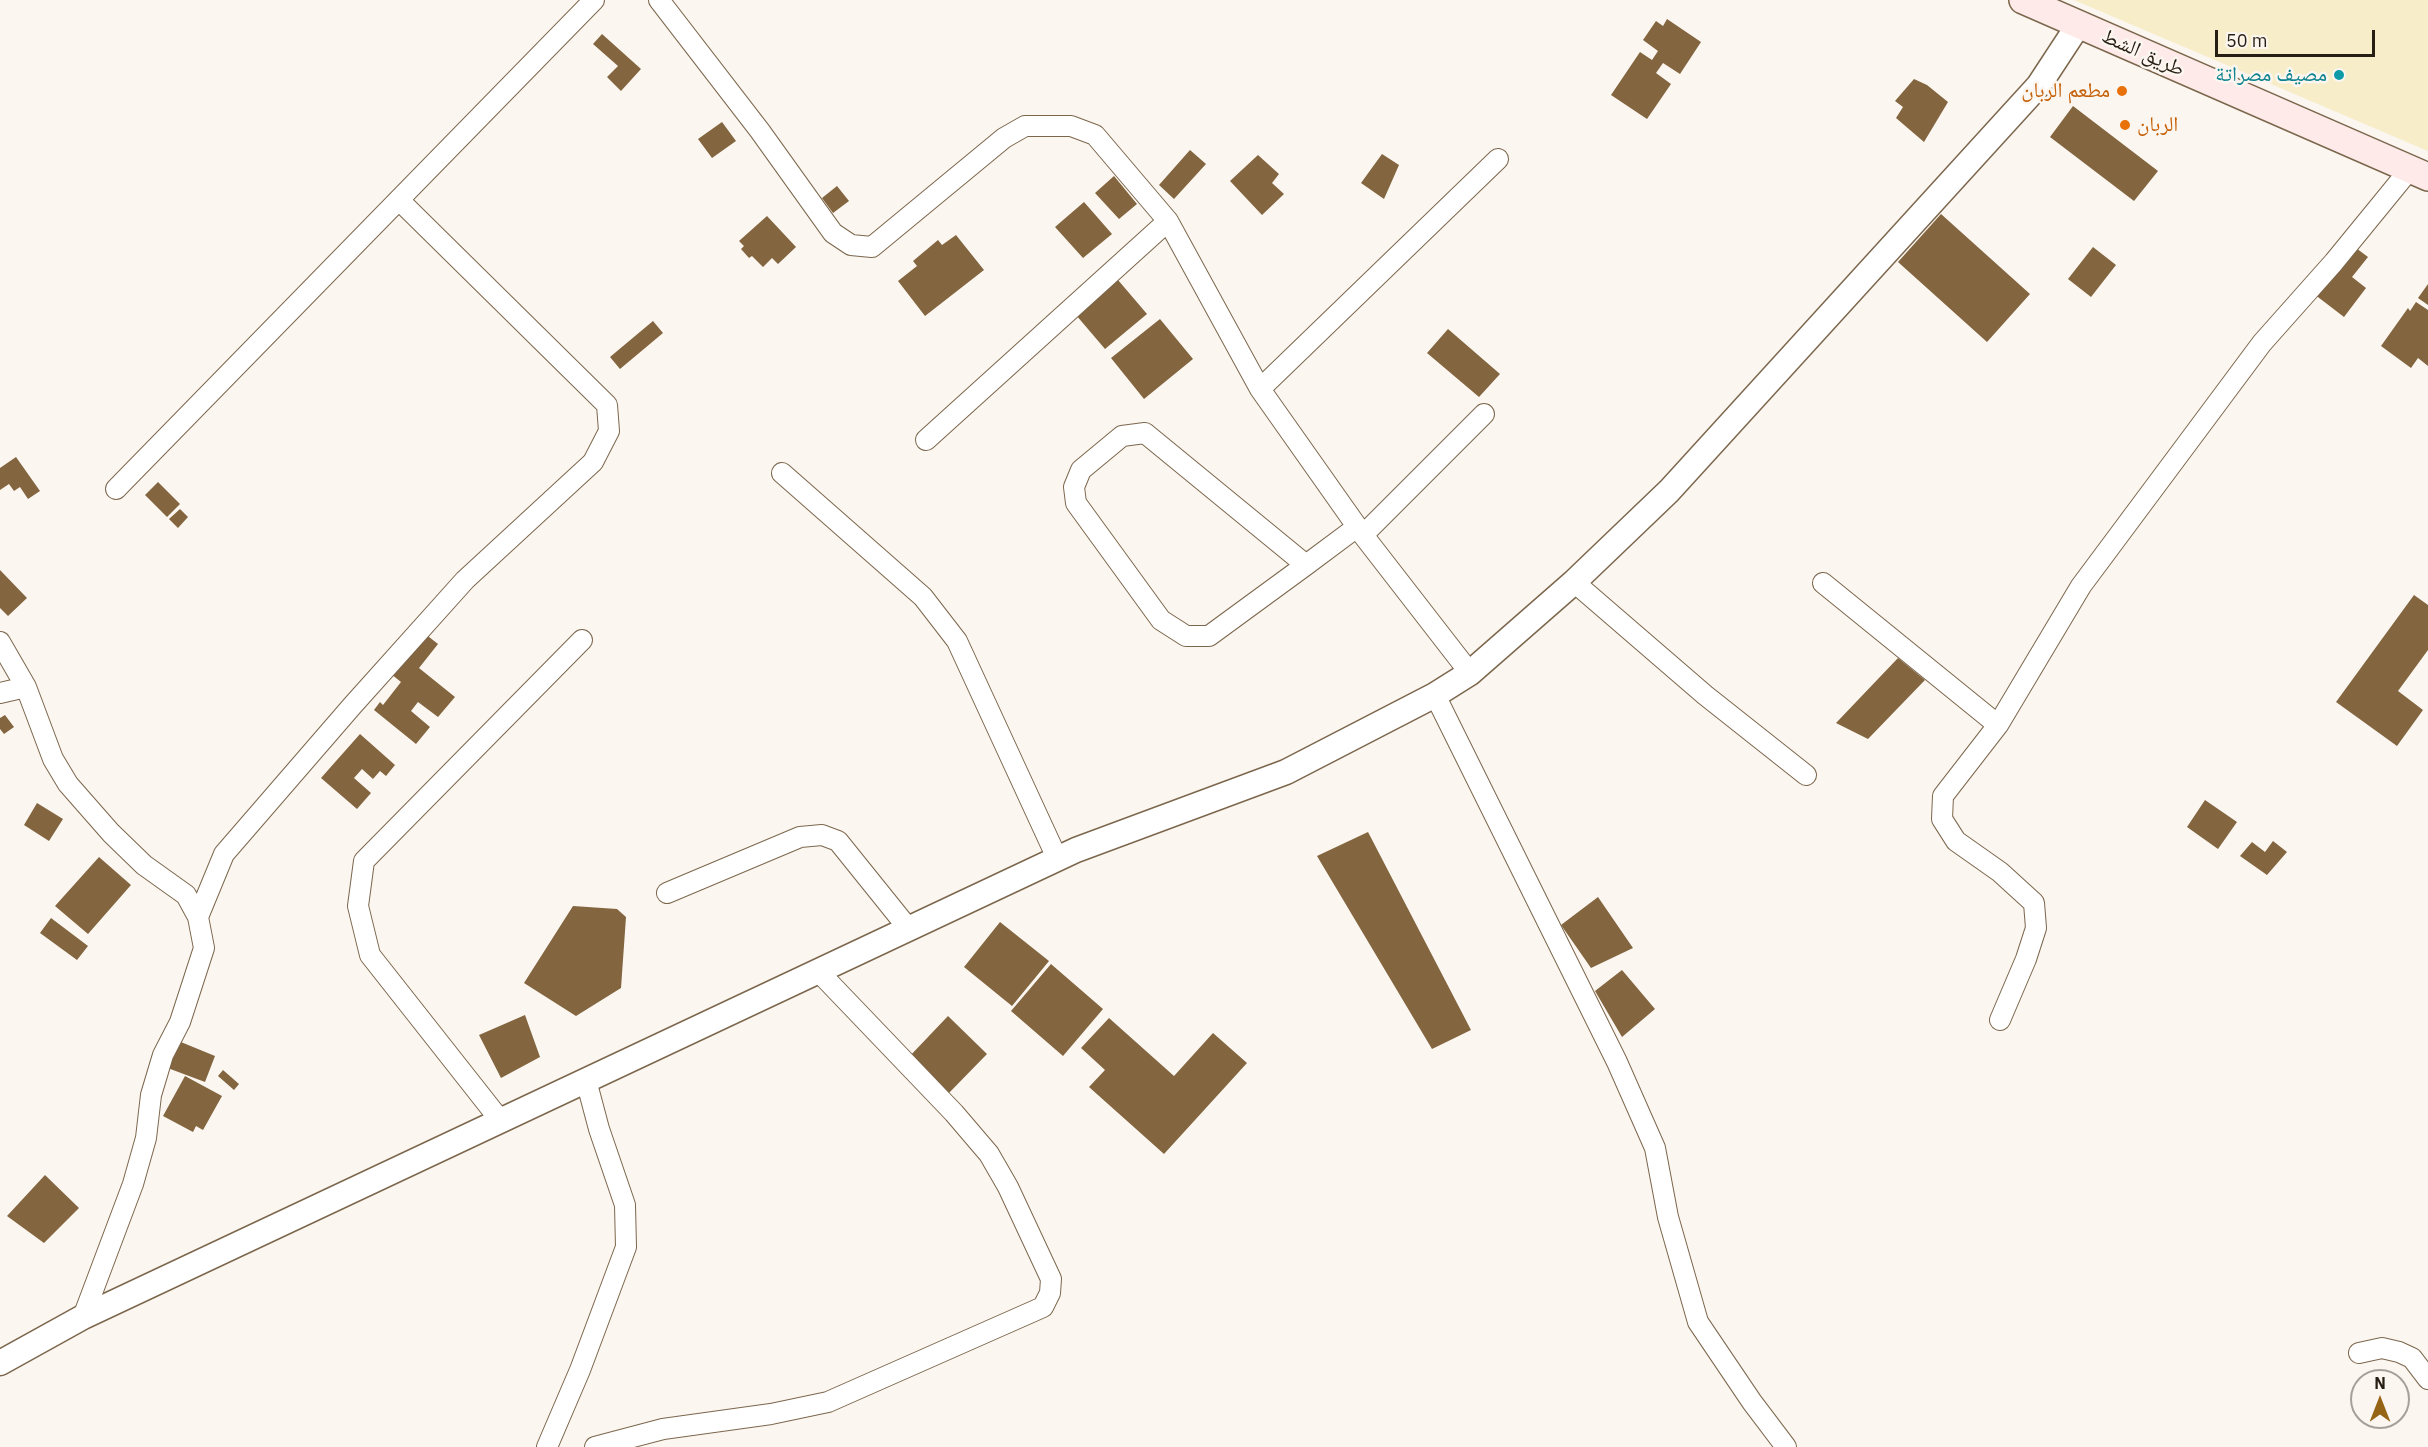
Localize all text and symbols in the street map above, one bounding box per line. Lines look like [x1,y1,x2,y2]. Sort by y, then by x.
scale bar [2218,18,2378,56]
street label: طريق الشط [2098,24,2188,82]
text: 50 m [2226,29,2268,52]
place label: مصيف مصراتة [2215,62,2327,88]
marker: مصيف مصراتة [2332,68,2346,82]
place label: مطعم الربان [2021,78,2110,104]
marker: مطعم الربان [2115,84,2129,98]
place label: الربان [2137,112,2178,138]
marker: الربان [2118,118,2132,132]
north arrow [2350,1369,2410,1429]
text: N [2374,1373,2386,1393]

